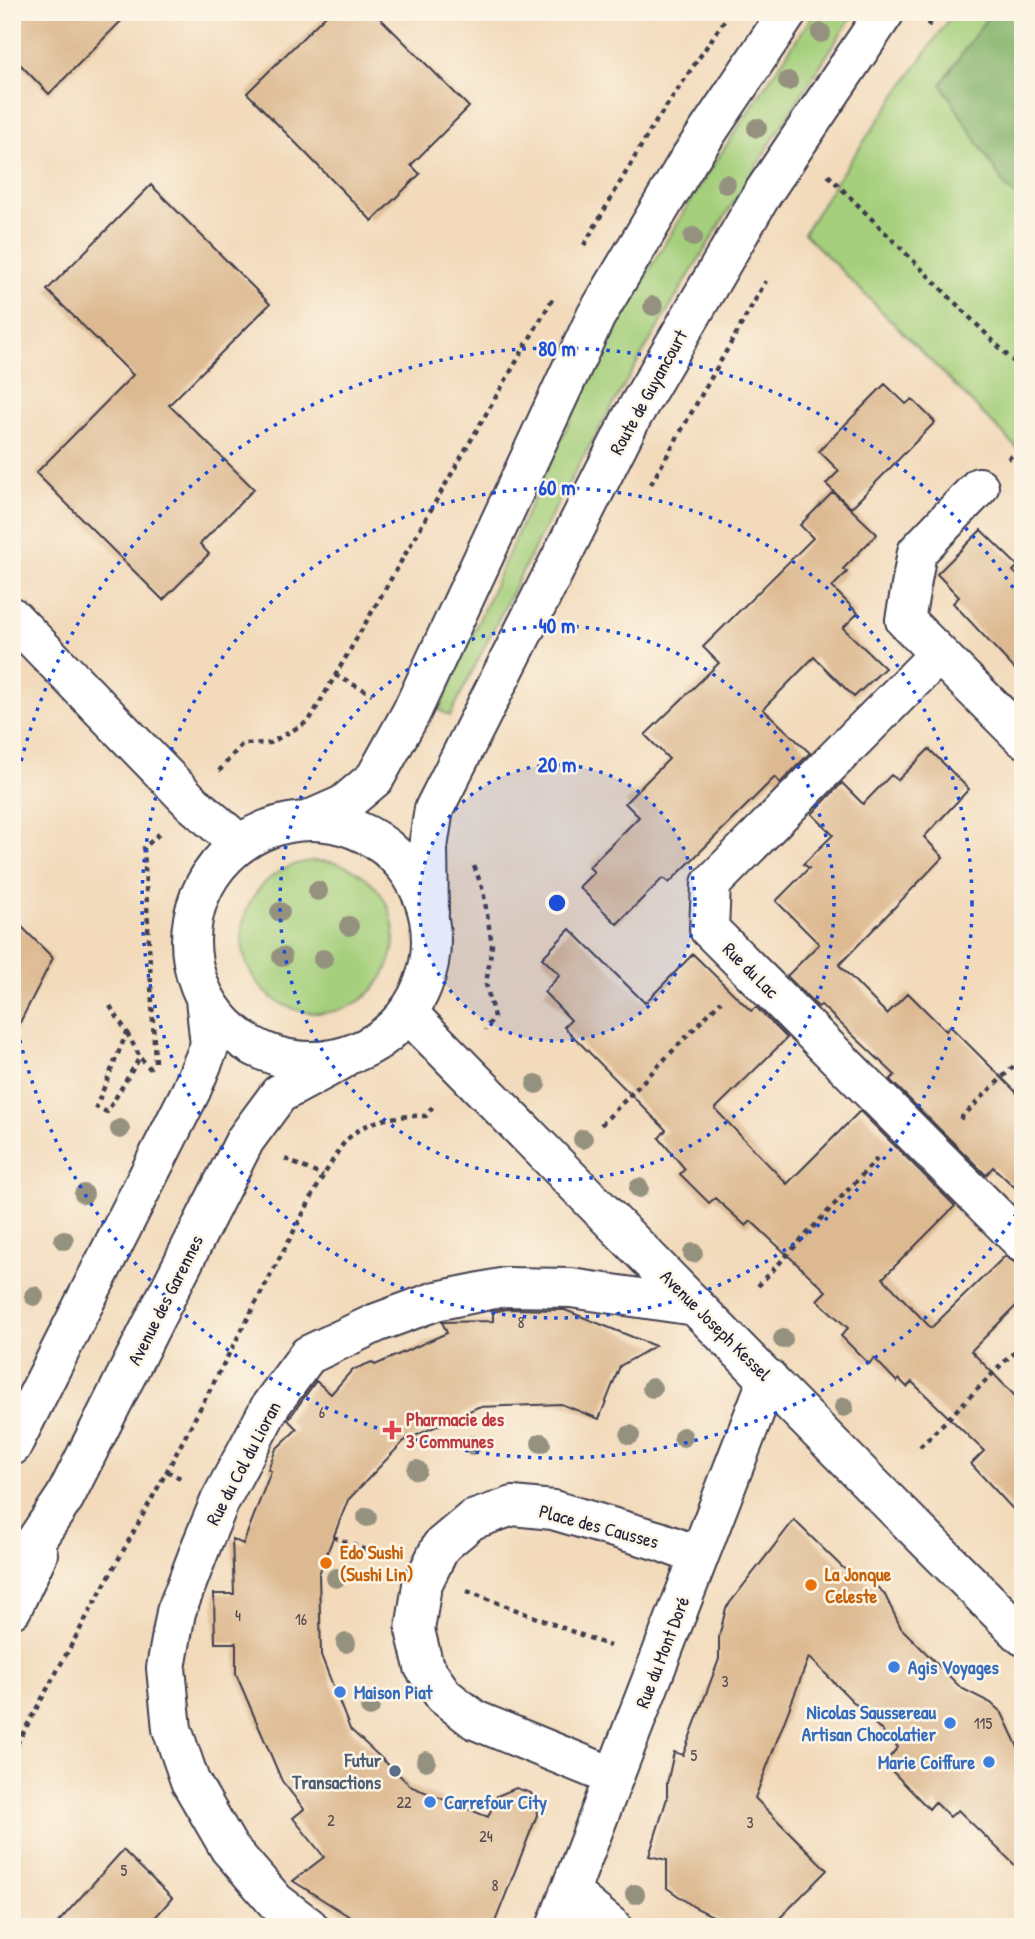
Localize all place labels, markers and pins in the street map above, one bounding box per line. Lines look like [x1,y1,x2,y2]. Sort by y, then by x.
centre of rings [545,891,569,915]
place label: Pharmacie des 3 Communes [406,1406,505,1454]
marker: Pharmacie des 3 Communes [384,1422,400,1438]
place label: Edo Sushi (Sushi Lin) [340,1539,413,1587]
marker: Edo Sushi (Sushi Lin) [318,1555,334,1571]
place label: La Jonque Celeste [825,1561,892,1609]
marker: La Jonque Celeste [803,1577,819,1593]
place label: Agis Voyages [908,1654,1000,1681]
marker: Agis Voyages [886,1659,902,1675]
place label: Maison Piat [354,1679,434,1705]
marker: Maison Piat [332,1684,348,1700]
place label: Nicolas Saussereau Artisan Chocolatier [802,1699,937,1747]
marker: Nicolas Saussereau Artisan Chocolatier [942,1715,958,1731]
place label: Futur Transactions [291,1747,382,1795]
place label: Marie Coiffure [878,1749,975,1775]
marker: Marie Coiffure [981,1754,997,1770]
marker: Futur Transactions [387,1763,403,1779]
place label: Carrefour City [444,1789,547,1816]
marker: Carrefour City [422,1794,438,1810]

